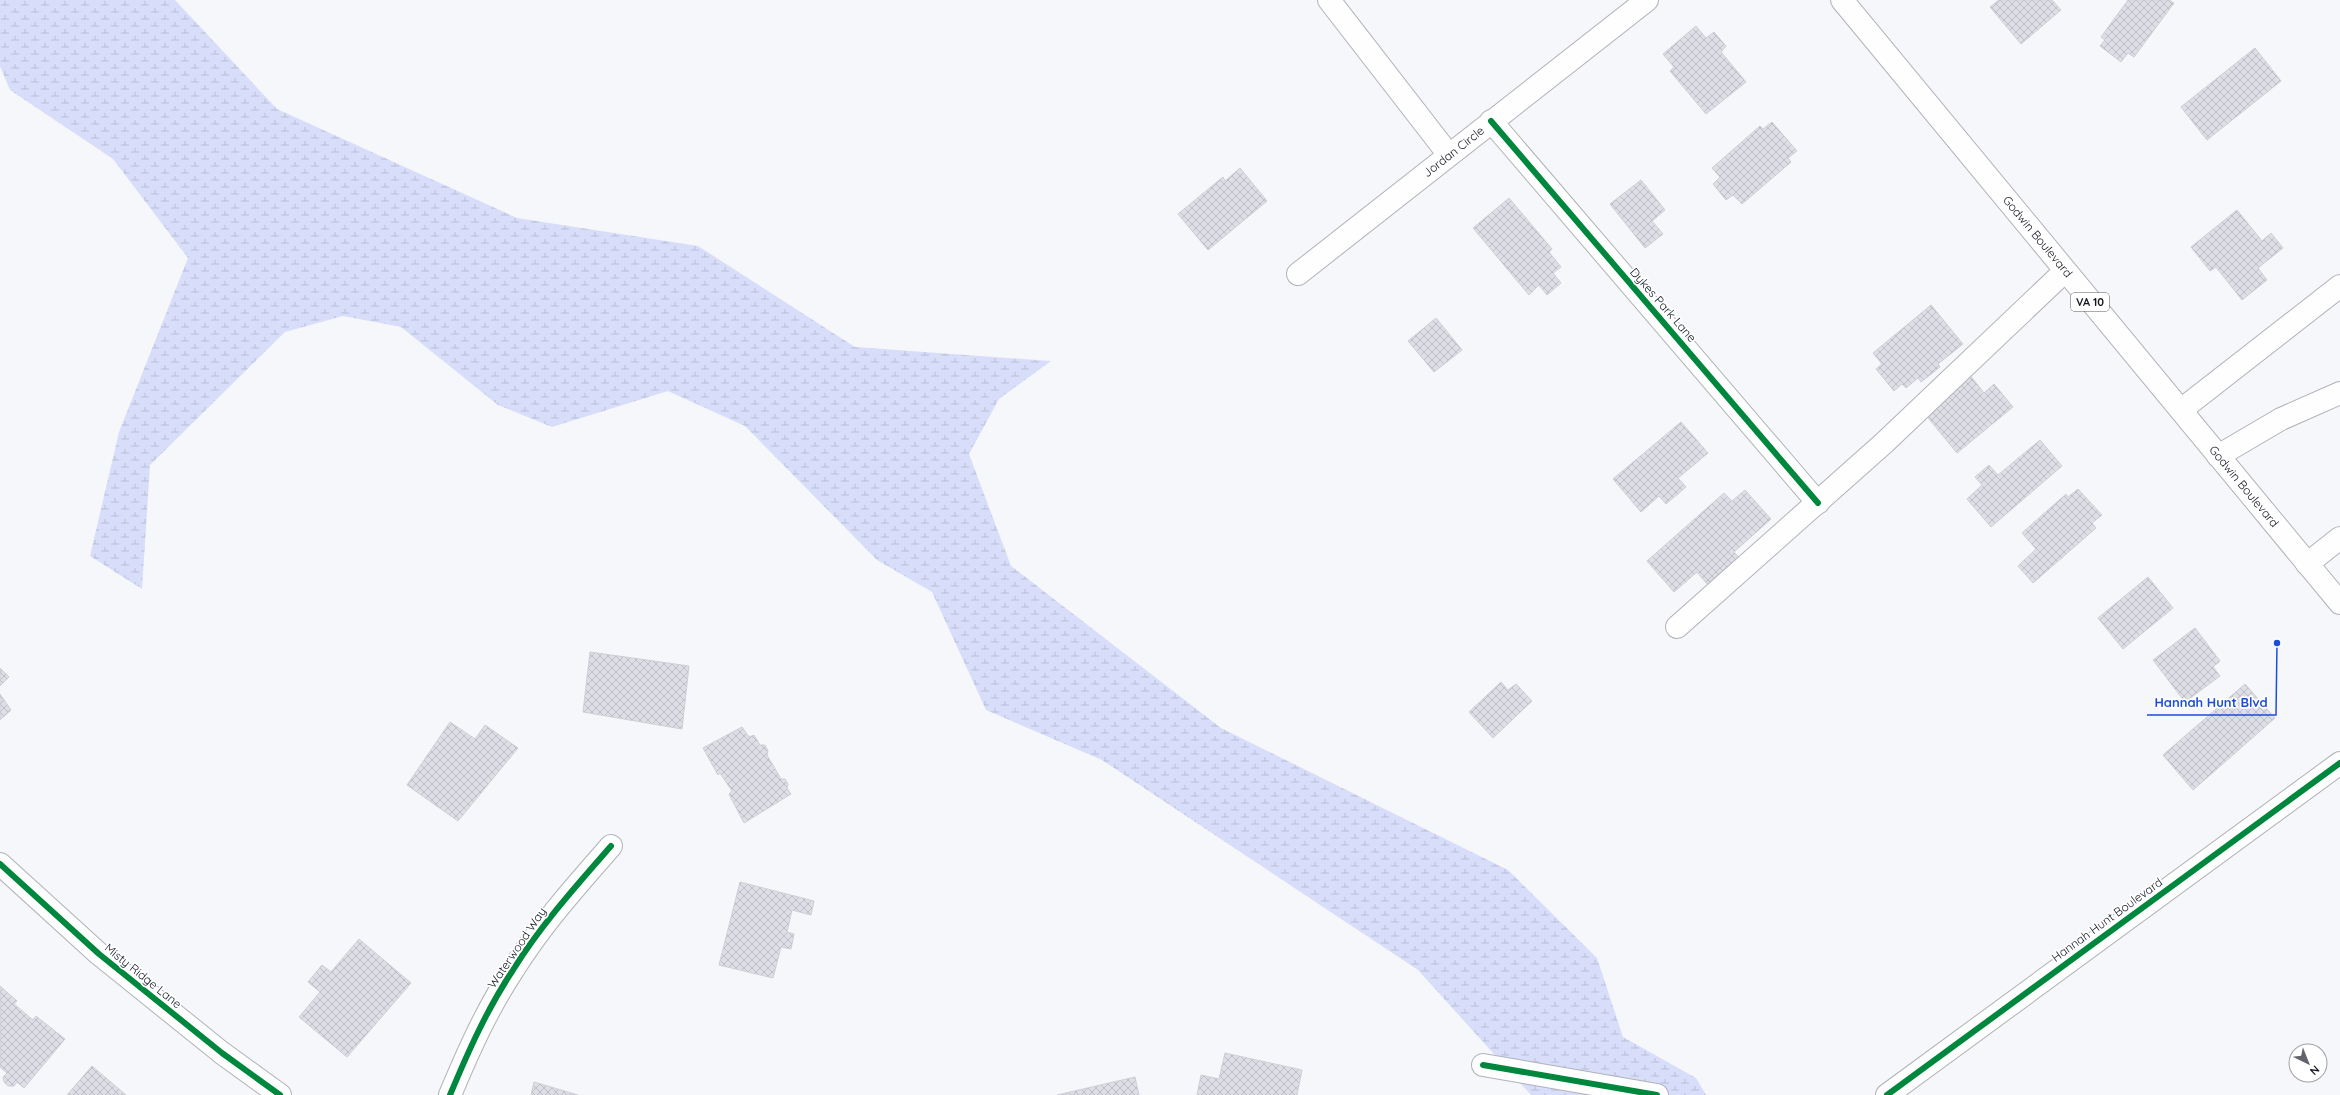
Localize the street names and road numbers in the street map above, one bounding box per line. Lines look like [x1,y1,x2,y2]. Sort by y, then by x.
street label: Jordan Circle [1420,123,1487,180]
street label: Godwin Boulevard [2000,193,2076,280]
street label: Dykes Park Lane [1627,265,1700,345]
road number: VA 10 [2071,293,2109,311]
street label: Godwin Boulevard [2206,442,2282,530]
street label: Hannah Hunt Boulevard [2048,874,2165,965]
street label: Waterwood Way [484,904,549,991]
street label: Misty Ridge Lane [102,940,185,1011]

